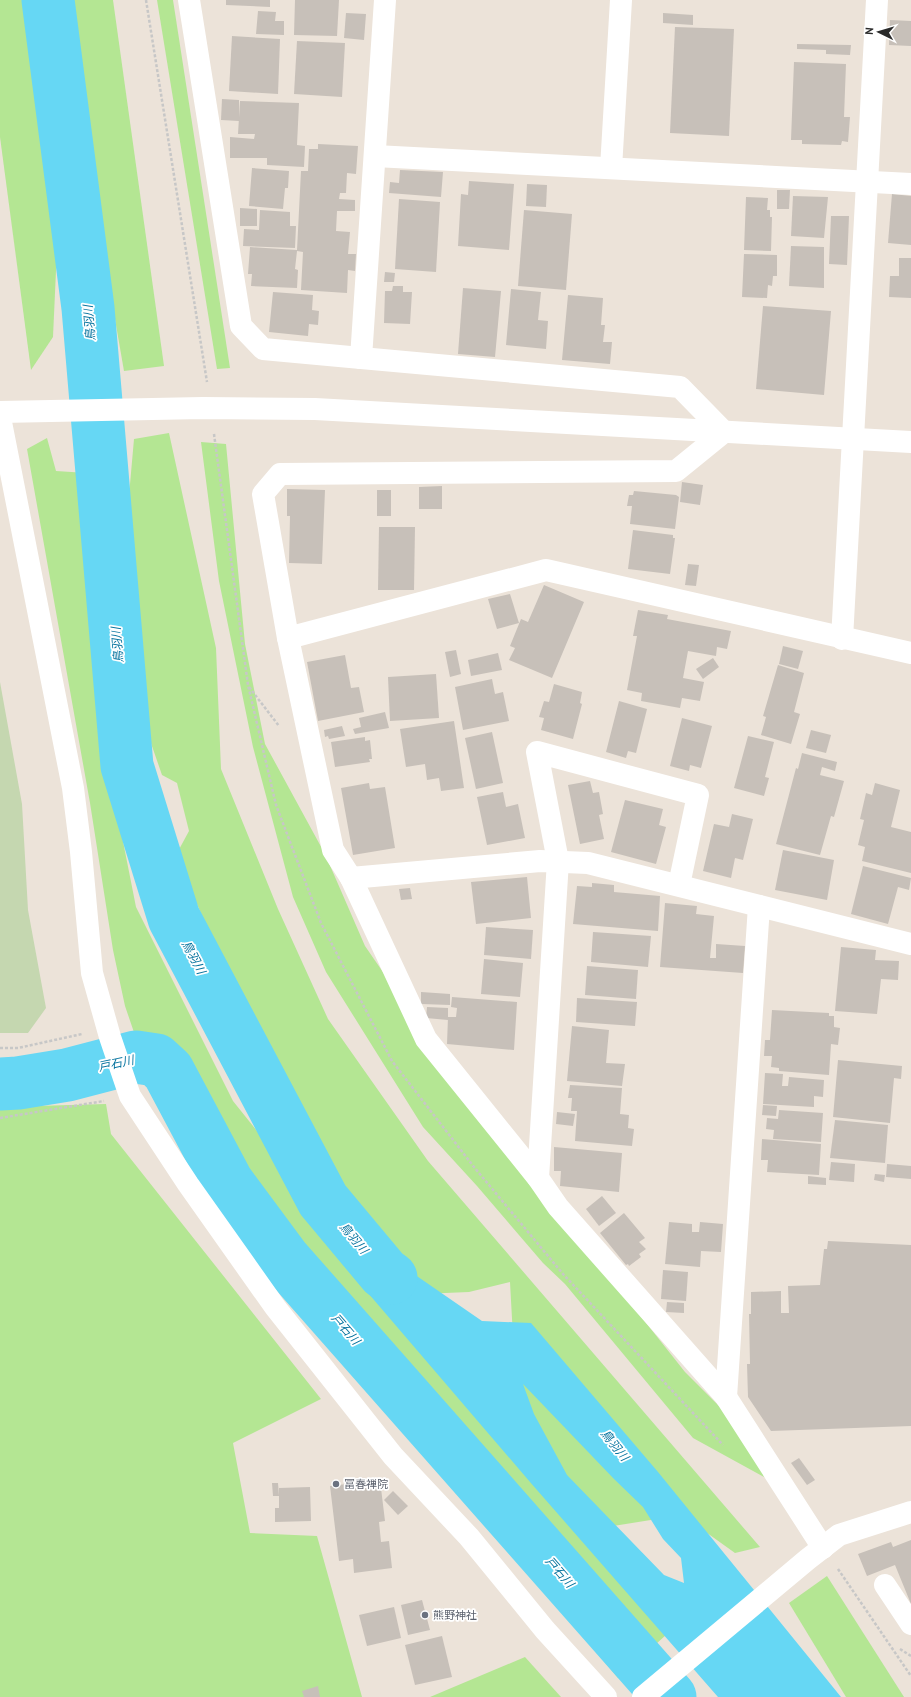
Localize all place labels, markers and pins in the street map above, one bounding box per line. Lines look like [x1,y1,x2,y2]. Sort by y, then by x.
place label: 冨春禅院 [344,1477,388,1491]
marker: 冨春禅院 [331,1479,341,1489]
place label: 熊野神社 [433,1608,477,1622]
marker: 熊野神社 [420,1610,430,1620]

